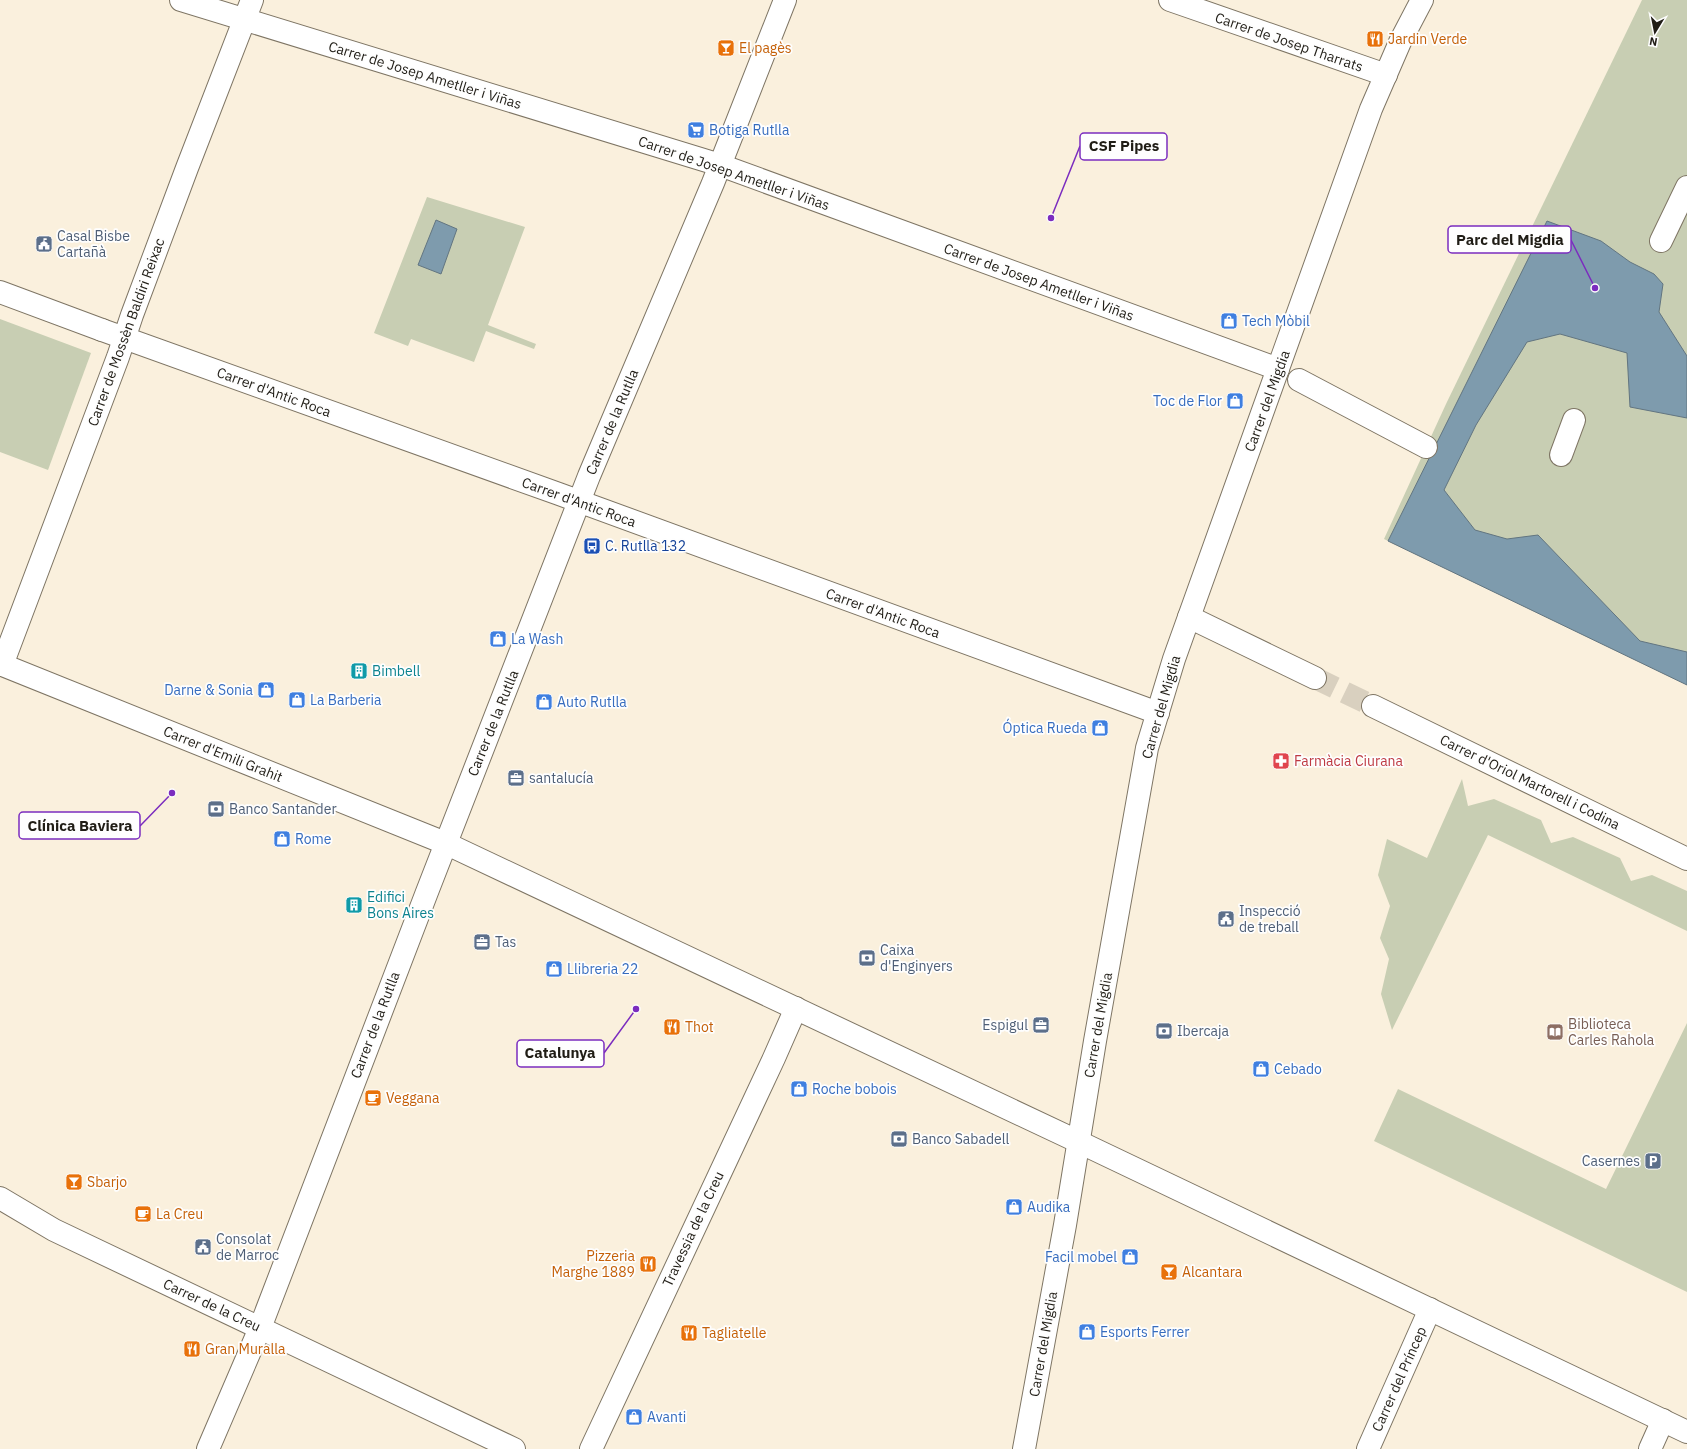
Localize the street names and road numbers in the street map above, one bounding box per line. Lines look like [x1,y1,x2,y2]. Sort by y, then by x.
street label: Carrer de Josep Tharrats [1213,8,1366,76]
street label: Carrer de Josep Ametller i Viñas [326,37,524,113]
street label: Carrer de Josep Ametller i Viñas [636,132,832,214]
street label: Carrer de Mossèn Baldiri Reixac [84,235,168,429]
street label: Carrer de Josep Ametller i Viñas [941,239,1137,325]
street label: Carrer del Migdia [1240,347,1294,454]
street label: Carrer d'Antic Roca [214,363,334,421]
street label: Carrer de la Rutlla [582,366,643,478]
street label: Carrer d'Antic Roca [519,473,639,531]
street label: Carrer d'Antic Roca [823,584,943,642]
street label: Carrer del Migdia [1138,653,1184,761]
street label: Carrer de la Rutlla [463,667,523,779]
street label: Carrer d'Emili Grahit [161,722,285,786]
street label: Carrer d'Oriol Martorell i Codina [1437,730,1623,834]
street label: Carrer de la Rutlla [346,969,404,1081]
street label: Carrer del Migdia [1080,970,1116,1079]
street label: Travessia de la Creu [658,1168,728,1290]
street label: Carrer de la Creu [160,1275,264,1335]
street label: Carrer del Migdia [1025,1289,1061,1398]
street label: Carrer del Príncep [1368,1324,1430,1434]

